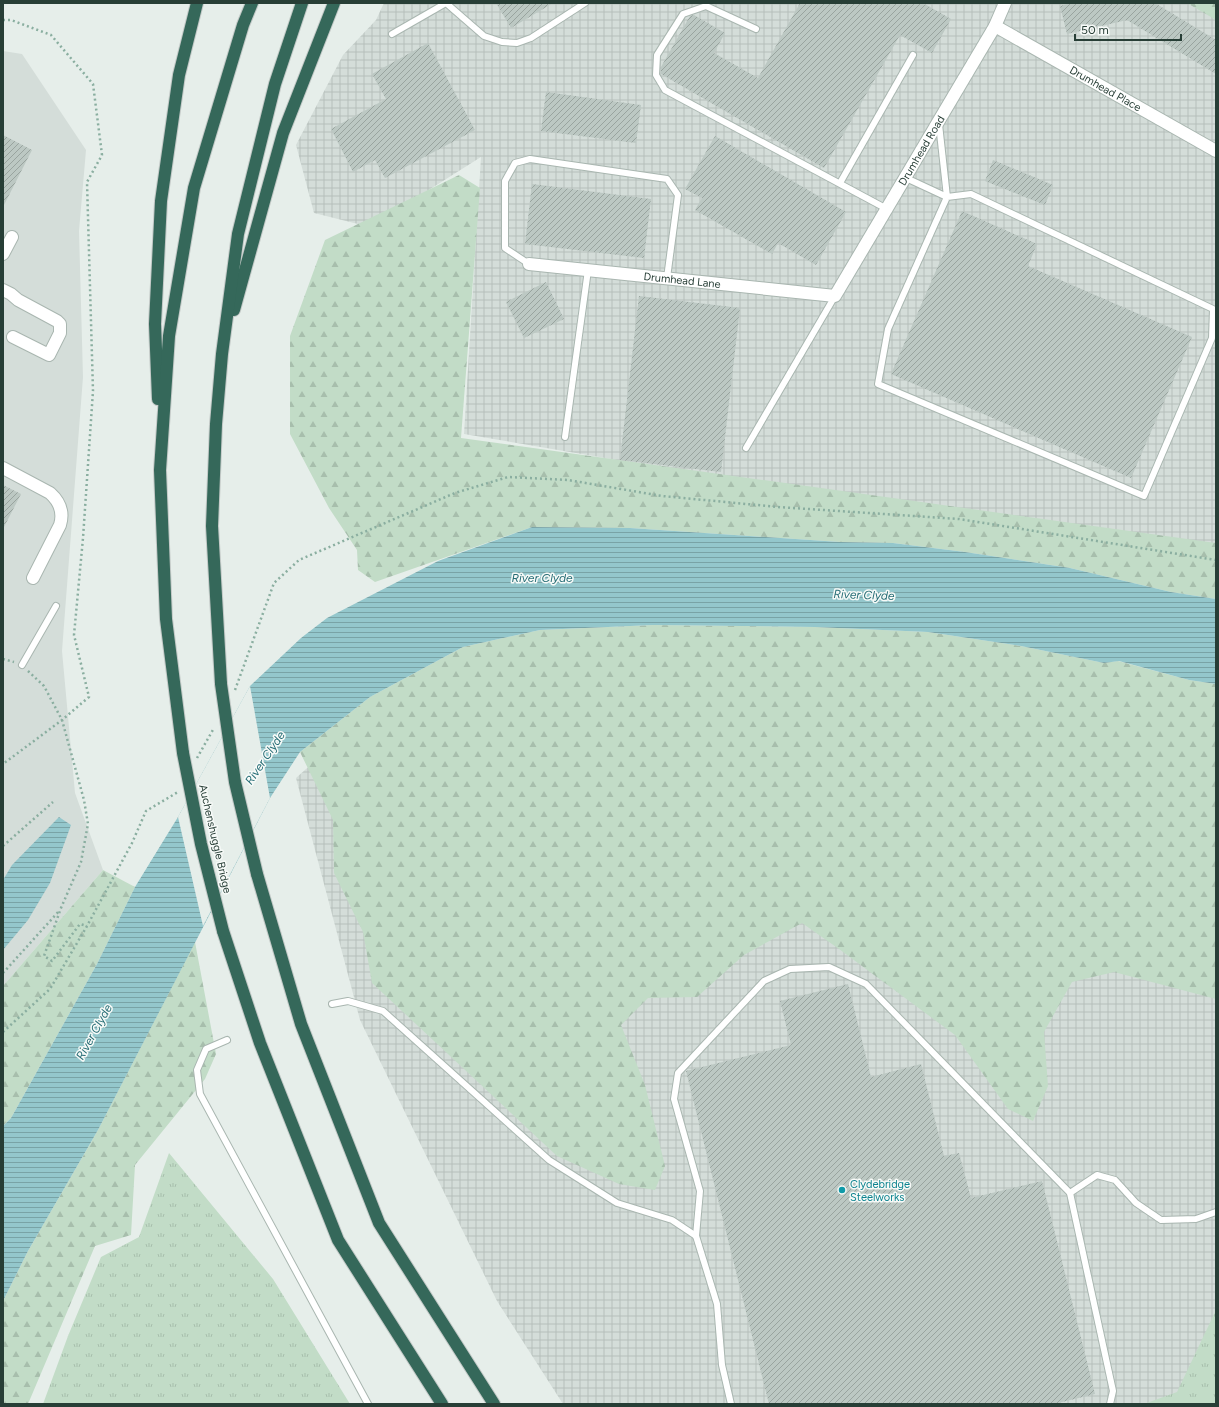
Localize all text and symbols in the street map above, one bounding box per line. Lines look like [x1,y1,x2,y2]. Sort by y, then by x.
scale bar [1075,16,1181,42]
text: 50 m [1081,23,1109,37]
street label: Drumhead Place [1067,63,1144,114]
street label: Drumhead Road [896,113,947,188]
street label: Drumhead Lane [643,270,721,291]
water label: River Clyde [511,571,573,585]
water label: River Clyde [833,587,895,603]
water label: River Clyde [242,728,288,787]
street label: Auchenshuggle Bridge [196,783,234,895]
water label: River Clyde [73,1001,115,1062]
place label: Clydebridge Steelworks [850,1178,910,1204]
marker: Clydebridge Steelworks [837,1185,847,1195]

